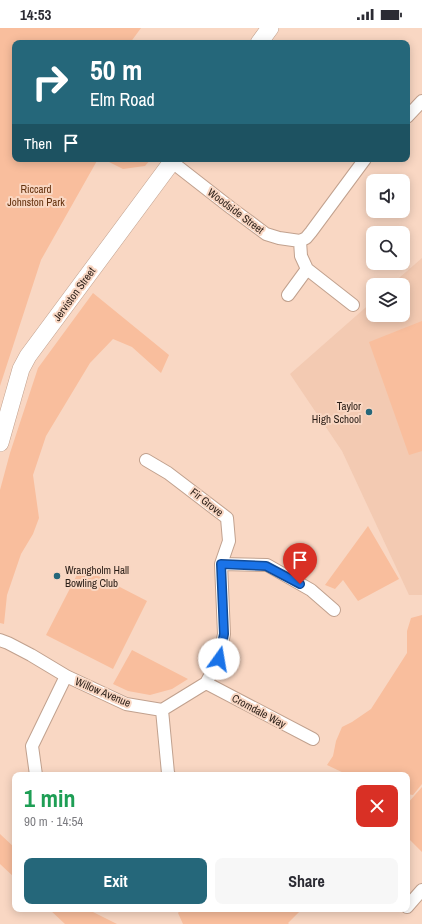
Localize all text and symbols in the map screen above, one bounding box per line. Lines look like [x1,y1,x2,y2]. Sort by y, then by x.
text: 14:53 [20,4,51,25]
text: 50 m [90,51,142,89]
icon: right [24,56,76,108]
text: Elm Road [90,87,155,112]
icon: arrive [60,132,82,154]
text: Then [24,133,52,154]
map controls [366,174,410,322]
button: sound [366,174,410,218]
park label: Riccard Johnston Park [7,182,65,209]
street label: Woodside Street [205,185,267,237]
button: search [366,226,410,270]
street label: Jerviston Street [50,264,99,324]
button: layers [366,278,410,322]
place label: Taylor High School [312,399,361,426]
marker: Taylor High School [364,407,374,417]
street label: Fir Grove [188,485,226,519]
pin [283,543,317,584]
icon: arrive [289,549,311,571]
place label: Wrangholm Hall Bowling Club [65,563,129,590]
marker: Wrangholm Hall Bowling Club [52,571,62,581]
position arrow [198,638,240,680]
street label: Willow Avenue [73,674,133,710]
street label: Cromdale Way [230,691,289,731]
text: 1 min [24,782,75,814]
button: close [356,785,398,827]
text: 90 m · 14:54 [24,813,83,830]
button: Exit [24,858,207,904]
button: Share [215,858,398,904]

